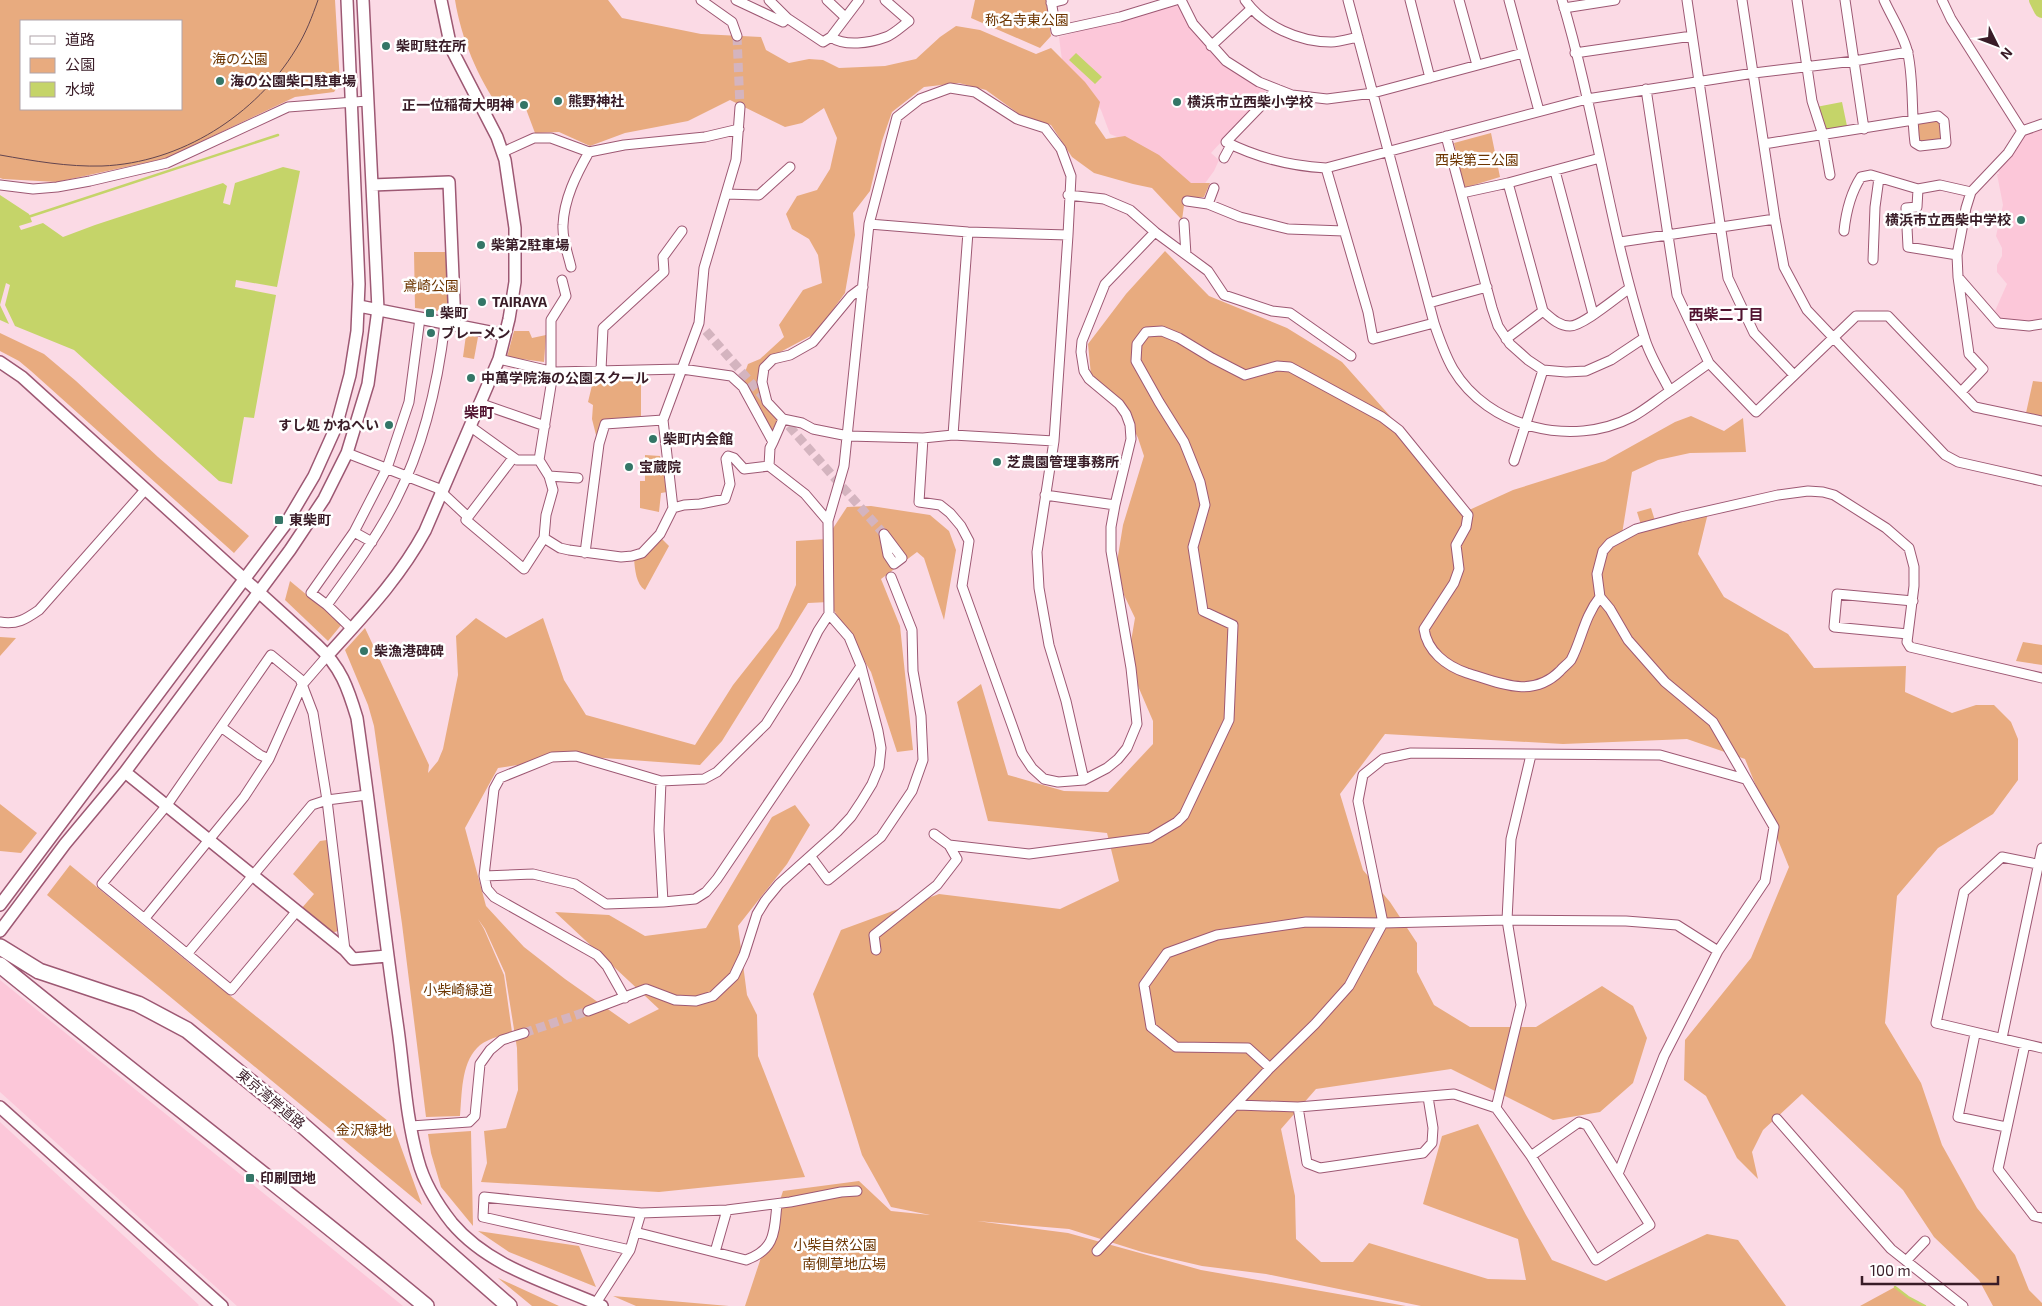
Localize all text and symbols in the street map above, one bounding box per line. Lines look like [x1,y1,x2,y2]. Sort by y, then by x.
park label: 称名寺東公園 [985,11,1069,28]
legend [20,20,182,110]
north arrow [1972,20,2022,70]
text: 道路 [65,30,95,48]
place label: 柴町駐在所 [396,37,466,54]
marker: 柴町駐在所 [380,40,392,52]
text: N [1997,45,2017,63]
park label: 海の公園 [212,50,268,67]
text: 公園 [65,55,95,73]
place label: 海の公園柴口駐車場 [230,72,356,89]
marker: 海の公園柴口駐車場 [214,75,226,87]
text: 水域 [65,80,95,98]
place label: 熊野神社 [568,92,624,109]
place label: 横浜市立西柴小学校 [1187,93,1313,110]
marker: 熊野神社 [552,95,564,107]
place label: 正一位稲荷大明神 [402,96,514,113]
marker: 横浜市立西柴小学校 [1171,96,1183,108]
marker: 正一位稲荷大明神 [518,99,530,111]
park label: 西柴第三公園 [1435,151,1519,168]
place label: 横浜市立西柴中学校 [1885,211,2011,228]
marker: 横浜市立西柴中学校 [2015,214,2027,226]
place label: 柴第2駐車場 [491,236,569,253]
marker: 柴第2駐車場 [475,239,487,251]
park label: 鳶崎公園 [403,277,459,294]
place label: TAIRAYA [492,293,548,310]
marker: TAIRAYA [476,296,488,308]
place label: 柴町 [440,304,468,321]
district label: 西柴二丁目 [1688,305,1764,323]
marker: 柴町 [424,307,436,319]
place label: ブレーメン [441,324,510,341]
marker: ブレーメン [425,327,437,339]
place label: 中萬学院海の公園スクール [481,369,649,386]
marker: 中萬学院海の公園スクール [465,372,477,384]
district label: 柴町 [464,403,494,421]
place label: すし処 かねへい [278,416,379,433]
marker: すし処 かねへい [383,419,395,431]
place label: 柴町内会館 [663,430,733,447]
marker: 柴町内会館 [647,433,659,445]
place label: 芝農園管理事務所 [1007,453,1119,470]
marker: 芝農園管理事務所 [991,456,1003,468]
place label: 宝蔵院 [639,458,681,475]
marker: 宝蔵院 [623,461,635,473]
place label: 東柴町 [289,511,331,528]
marker: 東柴町 [273,514,285,526]
place label: 柴漁港碑碑 [374,642,444,659]
marker: 柴漁港碑碑 [358,645,370,657]
park label: 小柴崎緑道 [423,981,493,998]
street label: 東京湾岸道路 [234,1065,309,1132]
park label: 金沢緑地 [336,1121,392,1138]
place label: 印刷団地 [260,1169,316,1186]
marker: 印刷団地 [244,1172,256,1184]
park label: 小柴自然公園 [793,1236,877,1253]
scale bar [1862,1254,1998,1286]
park label: 南側草地広場 [802,1255,886,1272]
text: 100 m [1870,1261,1911,1279]

